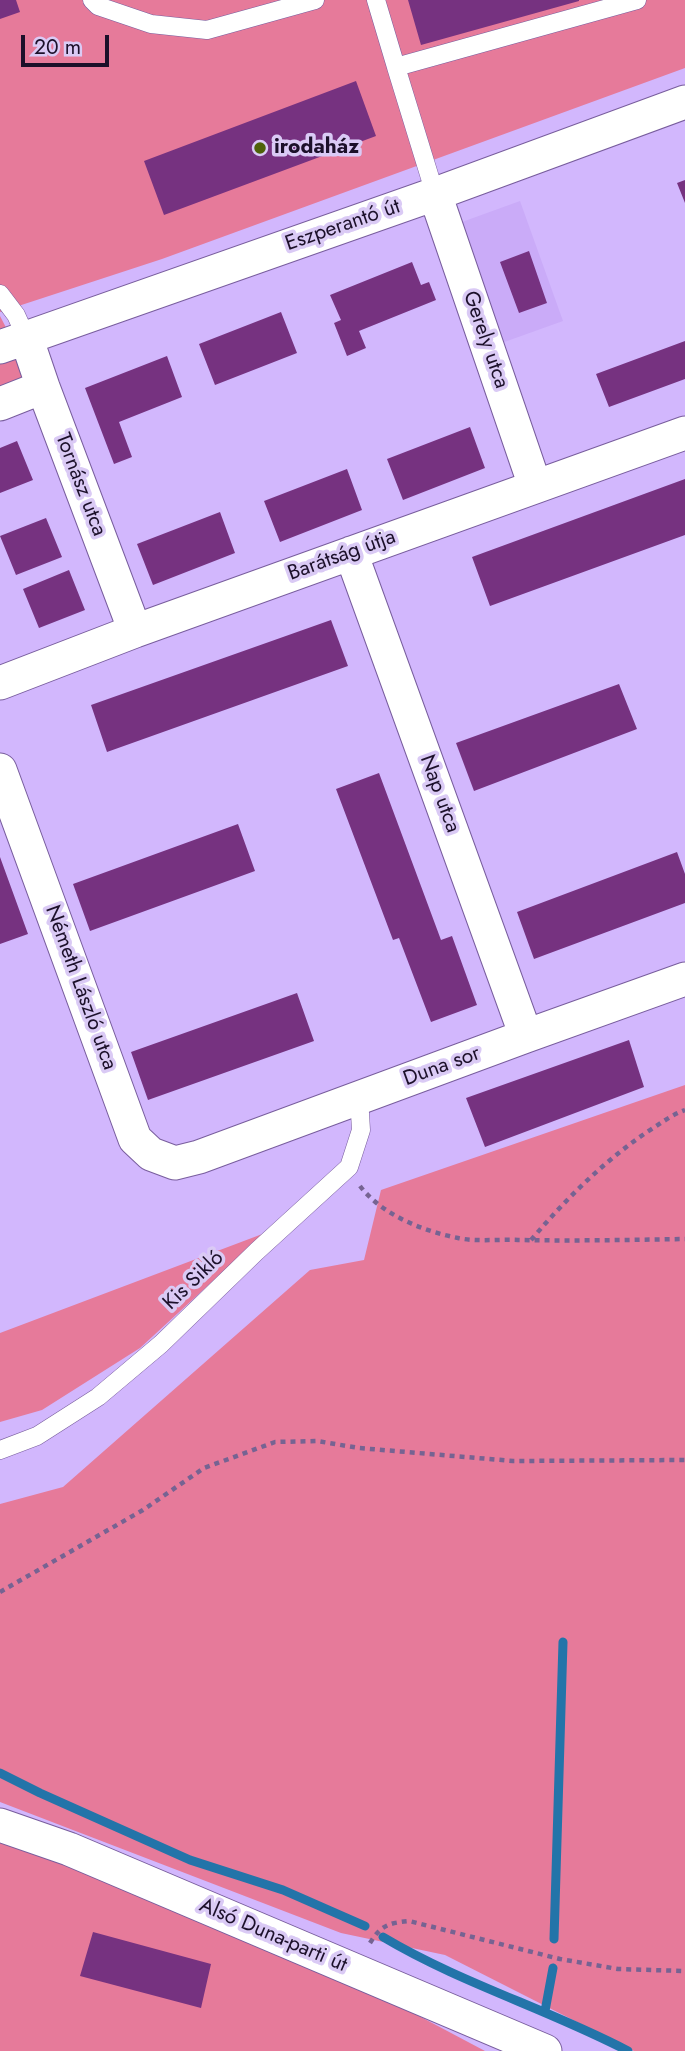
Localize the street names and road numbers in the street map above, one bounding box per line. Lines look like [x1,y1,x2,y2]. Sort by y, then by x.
street label: Eszperantó út [282,195,404,257]
street label: Gerely utca [457,288,513,392]
street label: Tornász utca [49,430,111,540]
street label: Barátság útja [285,525,399,587]
street label: Nap utca [413,752,465,836]
street label: Németh László utca [39,902,121,1074]
street label: Duna sor [400,1042,484,1092]
street label: Kis Sikló [158,1246,230,1316]
street label: Alsó Duna-parti út [195,1894,351,1978]

